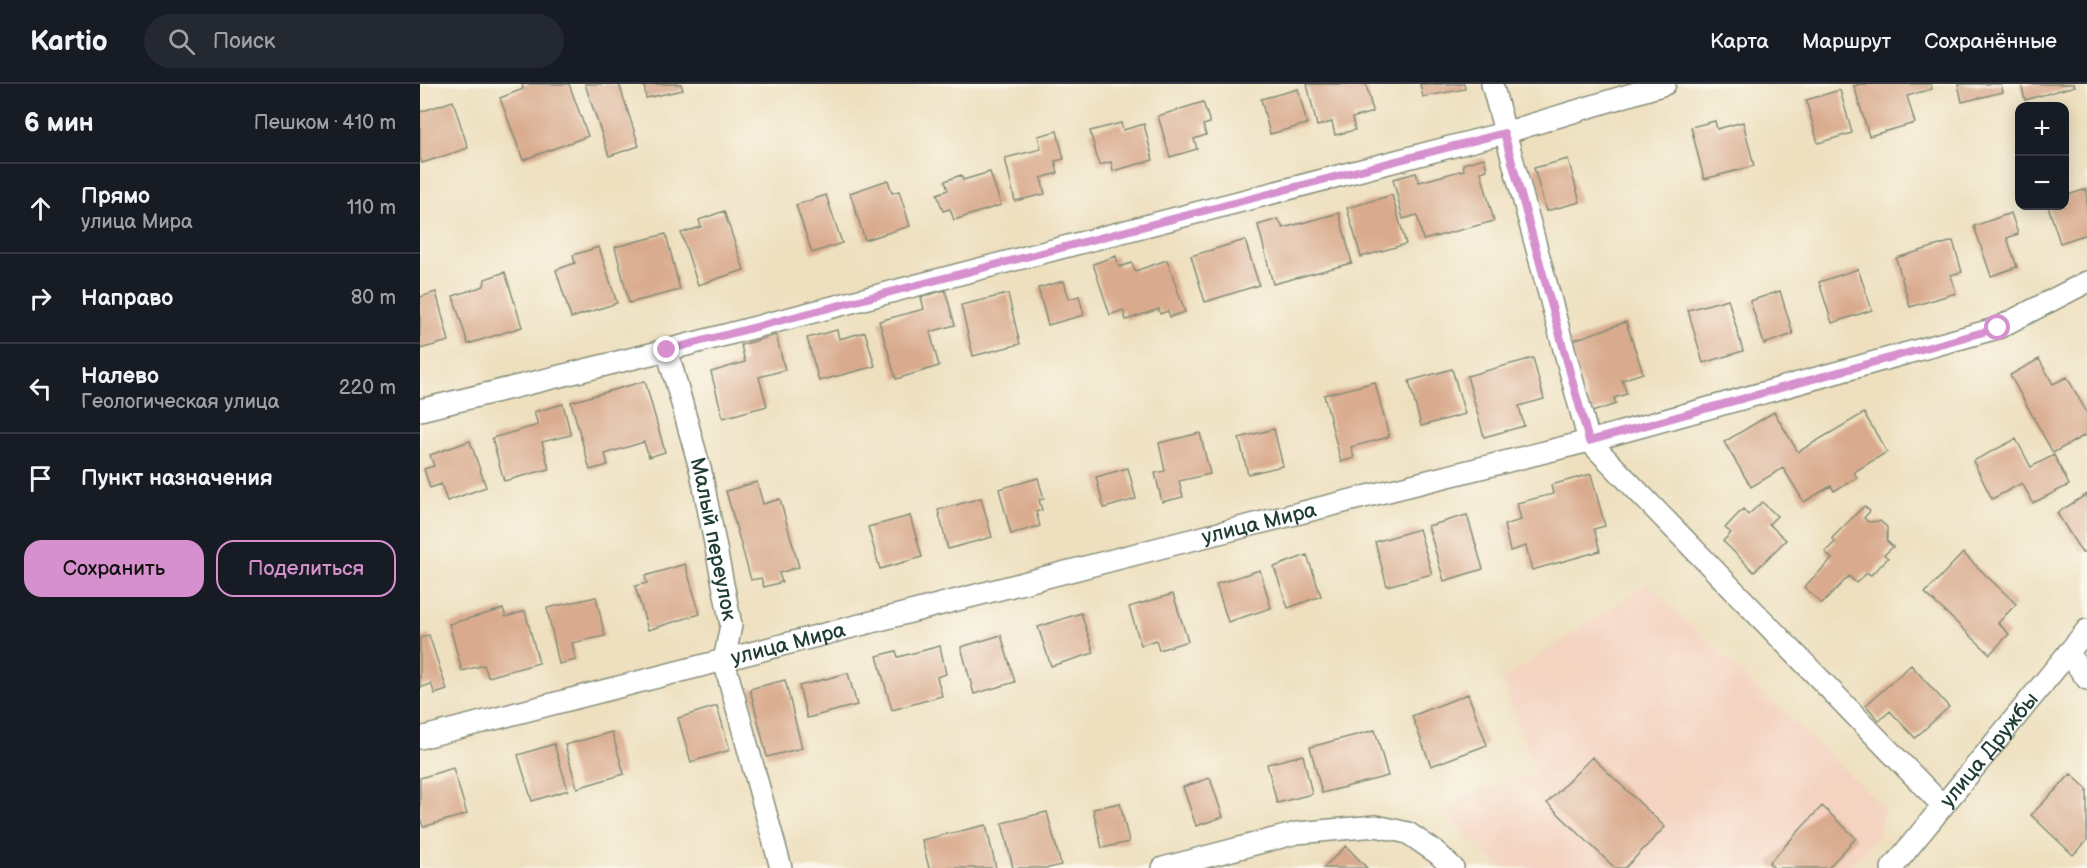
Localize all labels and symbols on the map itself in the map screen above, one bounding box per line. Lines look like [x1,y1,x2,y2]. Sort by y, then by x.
route start [1984,314,2010,340]
route end [653,336,679,362]
street label: Малый переулок [685,455,742,623]
street label: улица Мира [1199,497,1320,550]
street label: улица Мира [728,617,849,671]
street label: улица Дружбы [1935,687,2044,813]

